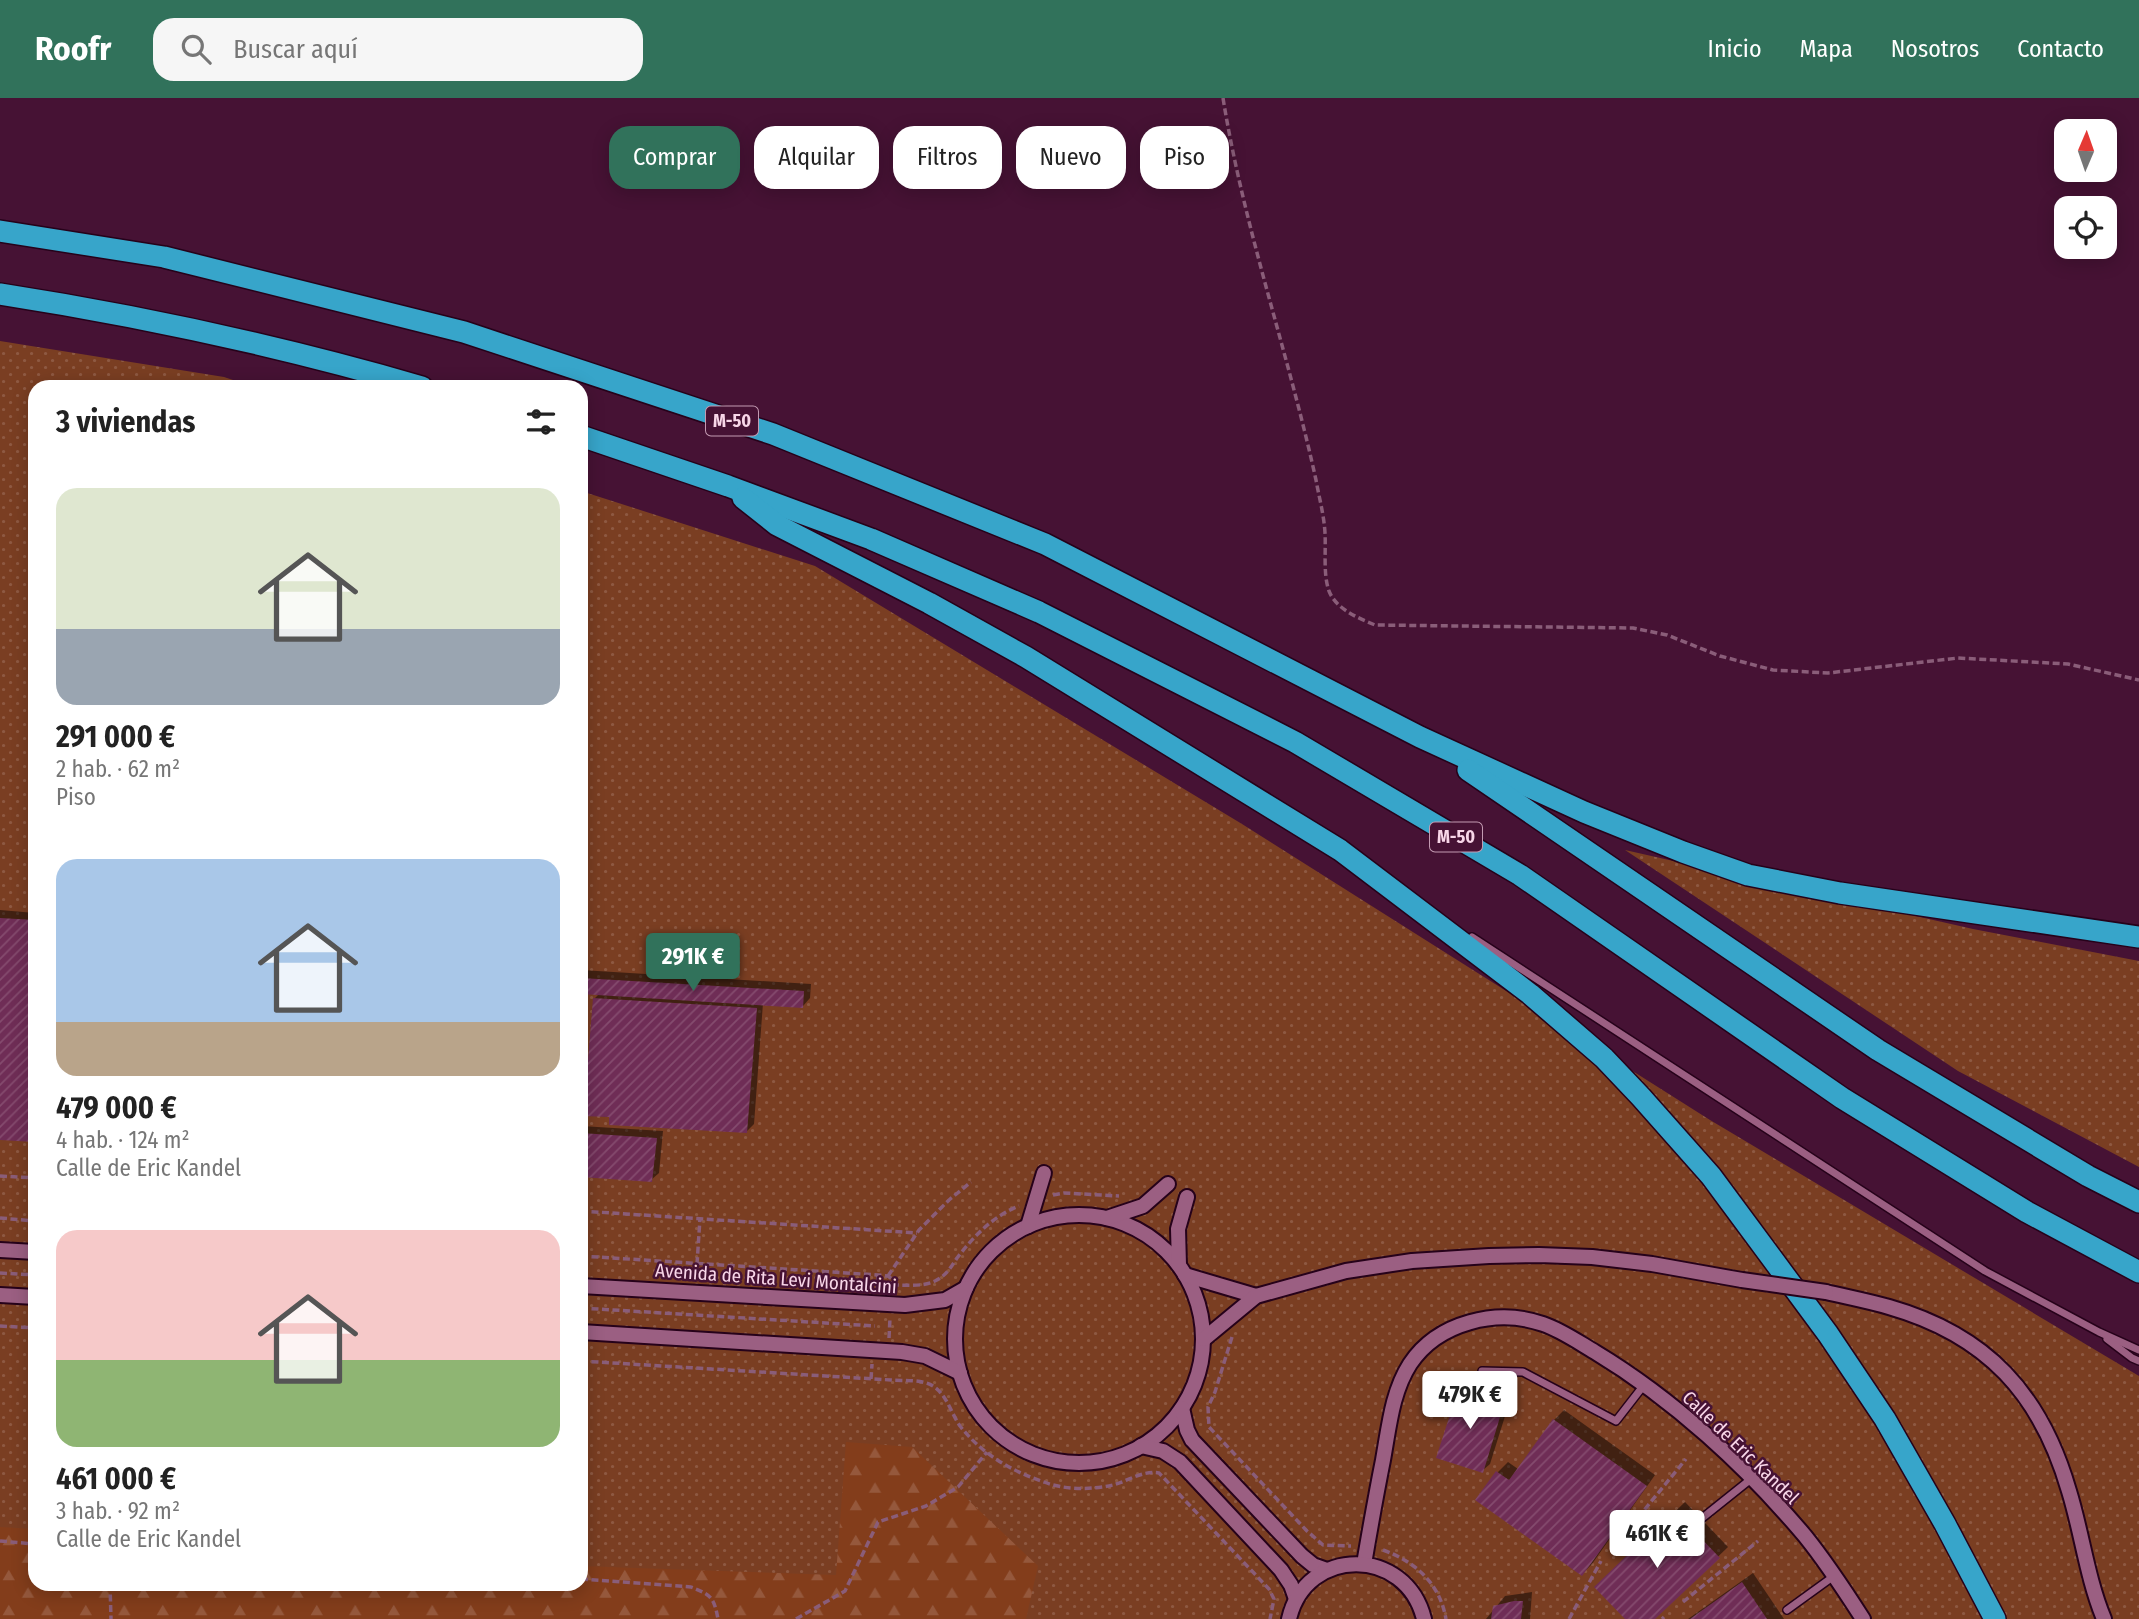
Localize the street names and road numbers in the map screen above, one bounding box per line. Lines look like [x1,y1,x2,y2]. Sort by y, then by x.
road number: M-50 [706,407,758,436]
road number: M-50 [1430,822,1482,852]
street label: Avenida de Rita Levi Montalcini [654,1259,897,1298]
street label: Calle de Eric Kandel [1678,1386,1804,1509]

